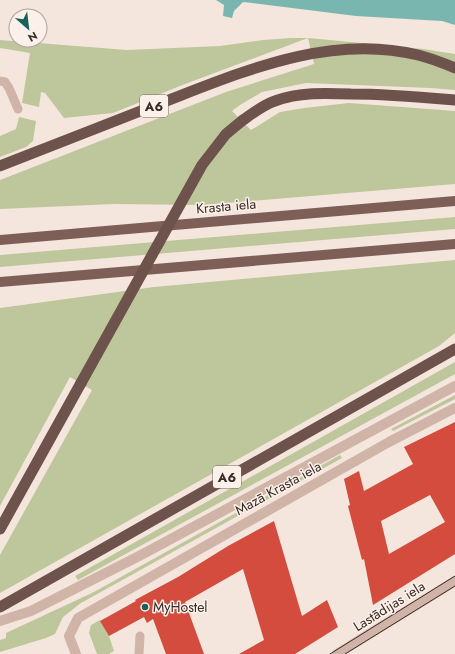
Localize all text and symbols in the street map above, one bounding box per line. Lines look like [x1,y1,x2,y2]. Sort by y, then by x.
north arrow [8,8,48,48]
text: N [25,28,40,46]
road number: A6 [140,95,168,117]
street label: Krasta iela [195,193,257,219]
street label: Mazā Krasta iela [231,456,325,520]
road number: A6 [213,466,241,488]
street label: Lastādijas iela [349,576,429,636]
place label: MyHostel [153,597,208,617]
marker: MyHostel [140,602,150,612]

